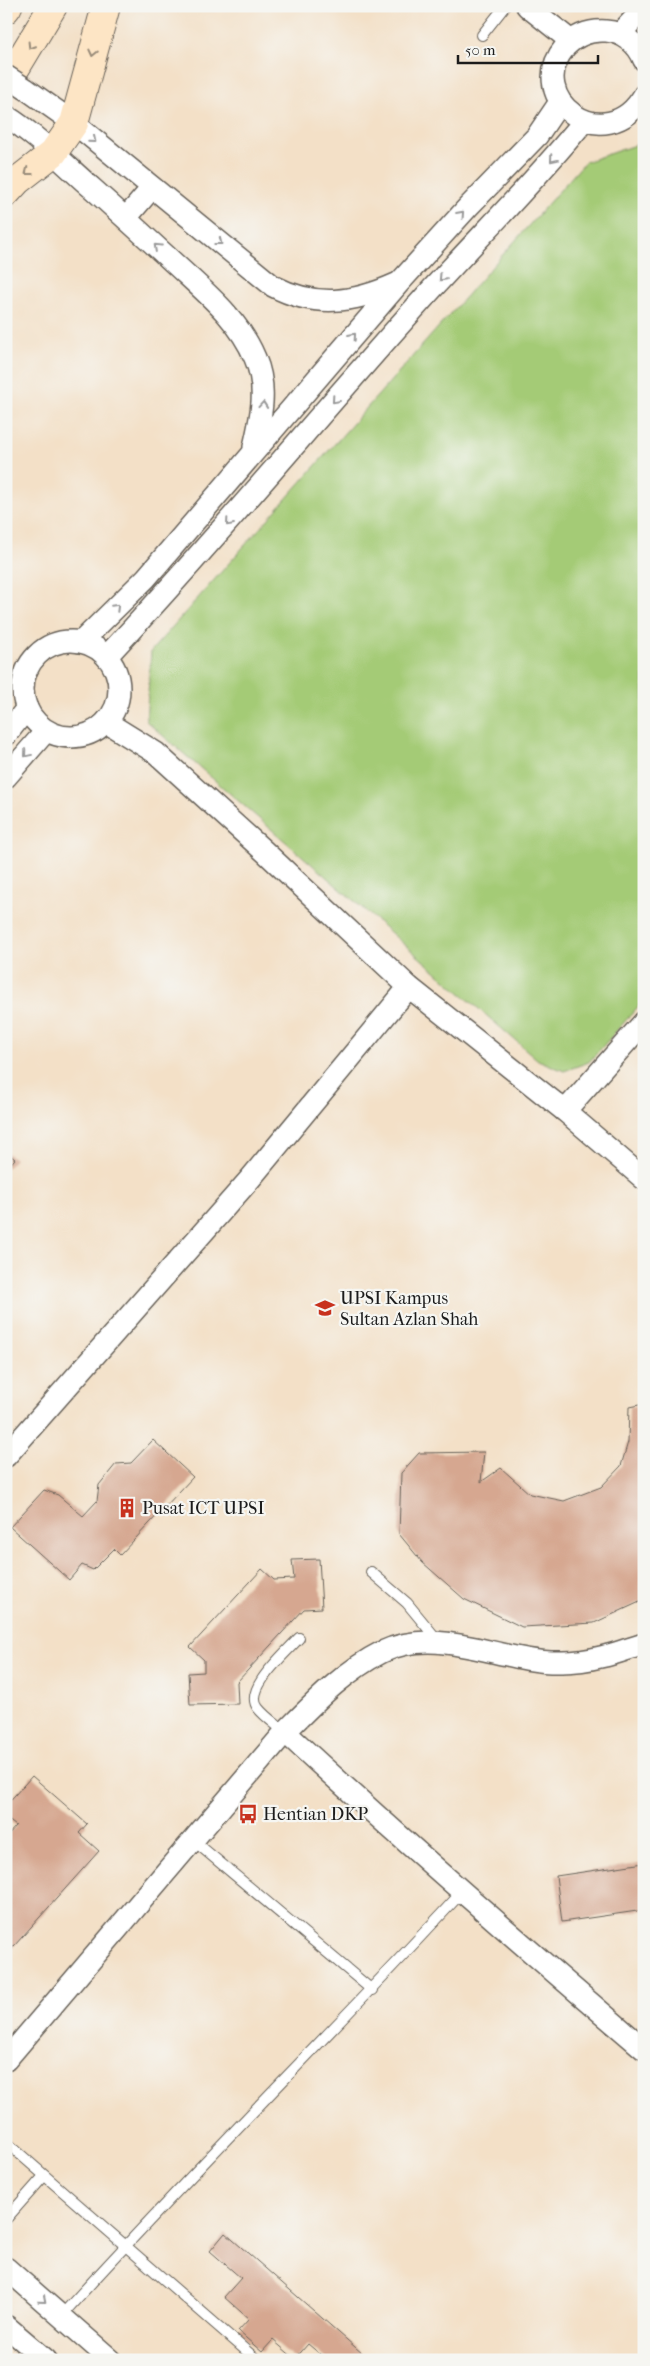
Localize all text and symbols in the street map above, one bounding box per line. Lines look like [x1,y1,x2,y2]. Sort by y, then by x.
scale bar [458,32,598,64]
one-way arrow [28,40,37,49]
text: 50 m [465,41,496,59]
one-way arrow [88,49,99,58]
one-way arrow [87,134,96,142]
one-way arrow [550,153,558,162]
one-way arrow [25,167,34,176]
one-way arrow [455,211,464,220]
one-way arrow [213,236,222,244]
one-way arrow [154,244,163,253]
one-way arrow [439,273,448,282]
one-way arrow [347,333,356,342]
one-way arrow [332,395,341,404]
one-way arrow [257,400,268,408]
one-way arrow [226,517,234,526]
one-way arrow [110,604,119,613]
one-way arrow [23,749,32,758]
place label: UPSI Kampus Sultan Azlan Shah [340,1288,478,1330]
school or university icon: UPSI Kampus Sultan Azlan Shah [314,1297,336,1319]
building icon: Pusat ICT UPSI [116,1497,138,1519]
place label: Pusat ICT UPSI [142,1498,264,1519]
bus stop icon: Hentian DKP [237,1803,259,1825]
place label: Hentian DKP [263,1804,368,1825]
one-way arrow [37,2294,46,2303]

